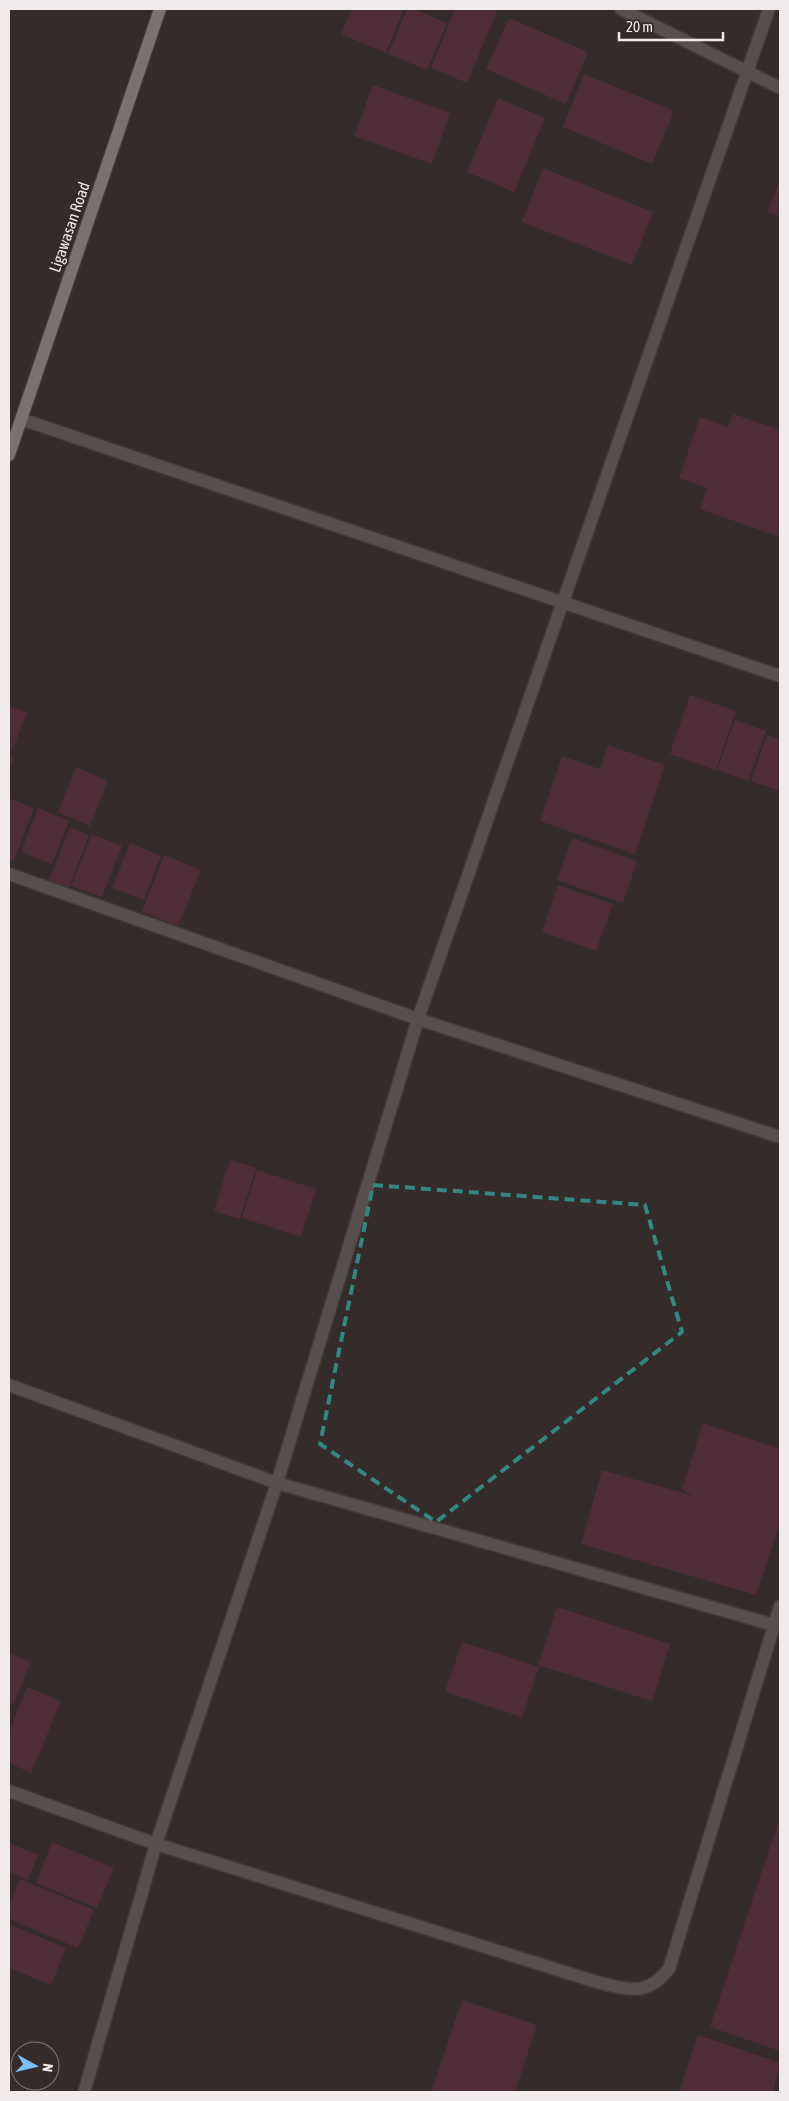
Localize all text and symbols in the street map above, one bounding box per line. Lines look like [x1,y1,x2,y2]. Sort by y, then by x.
scale bar [619,10,723,42]
text: 20 m [626,18,653,35]
street label: Ligawasan Road [45,179,94,275]
north arrow [10,2041,60,2091]
text: N [39,2063,56,2073]

